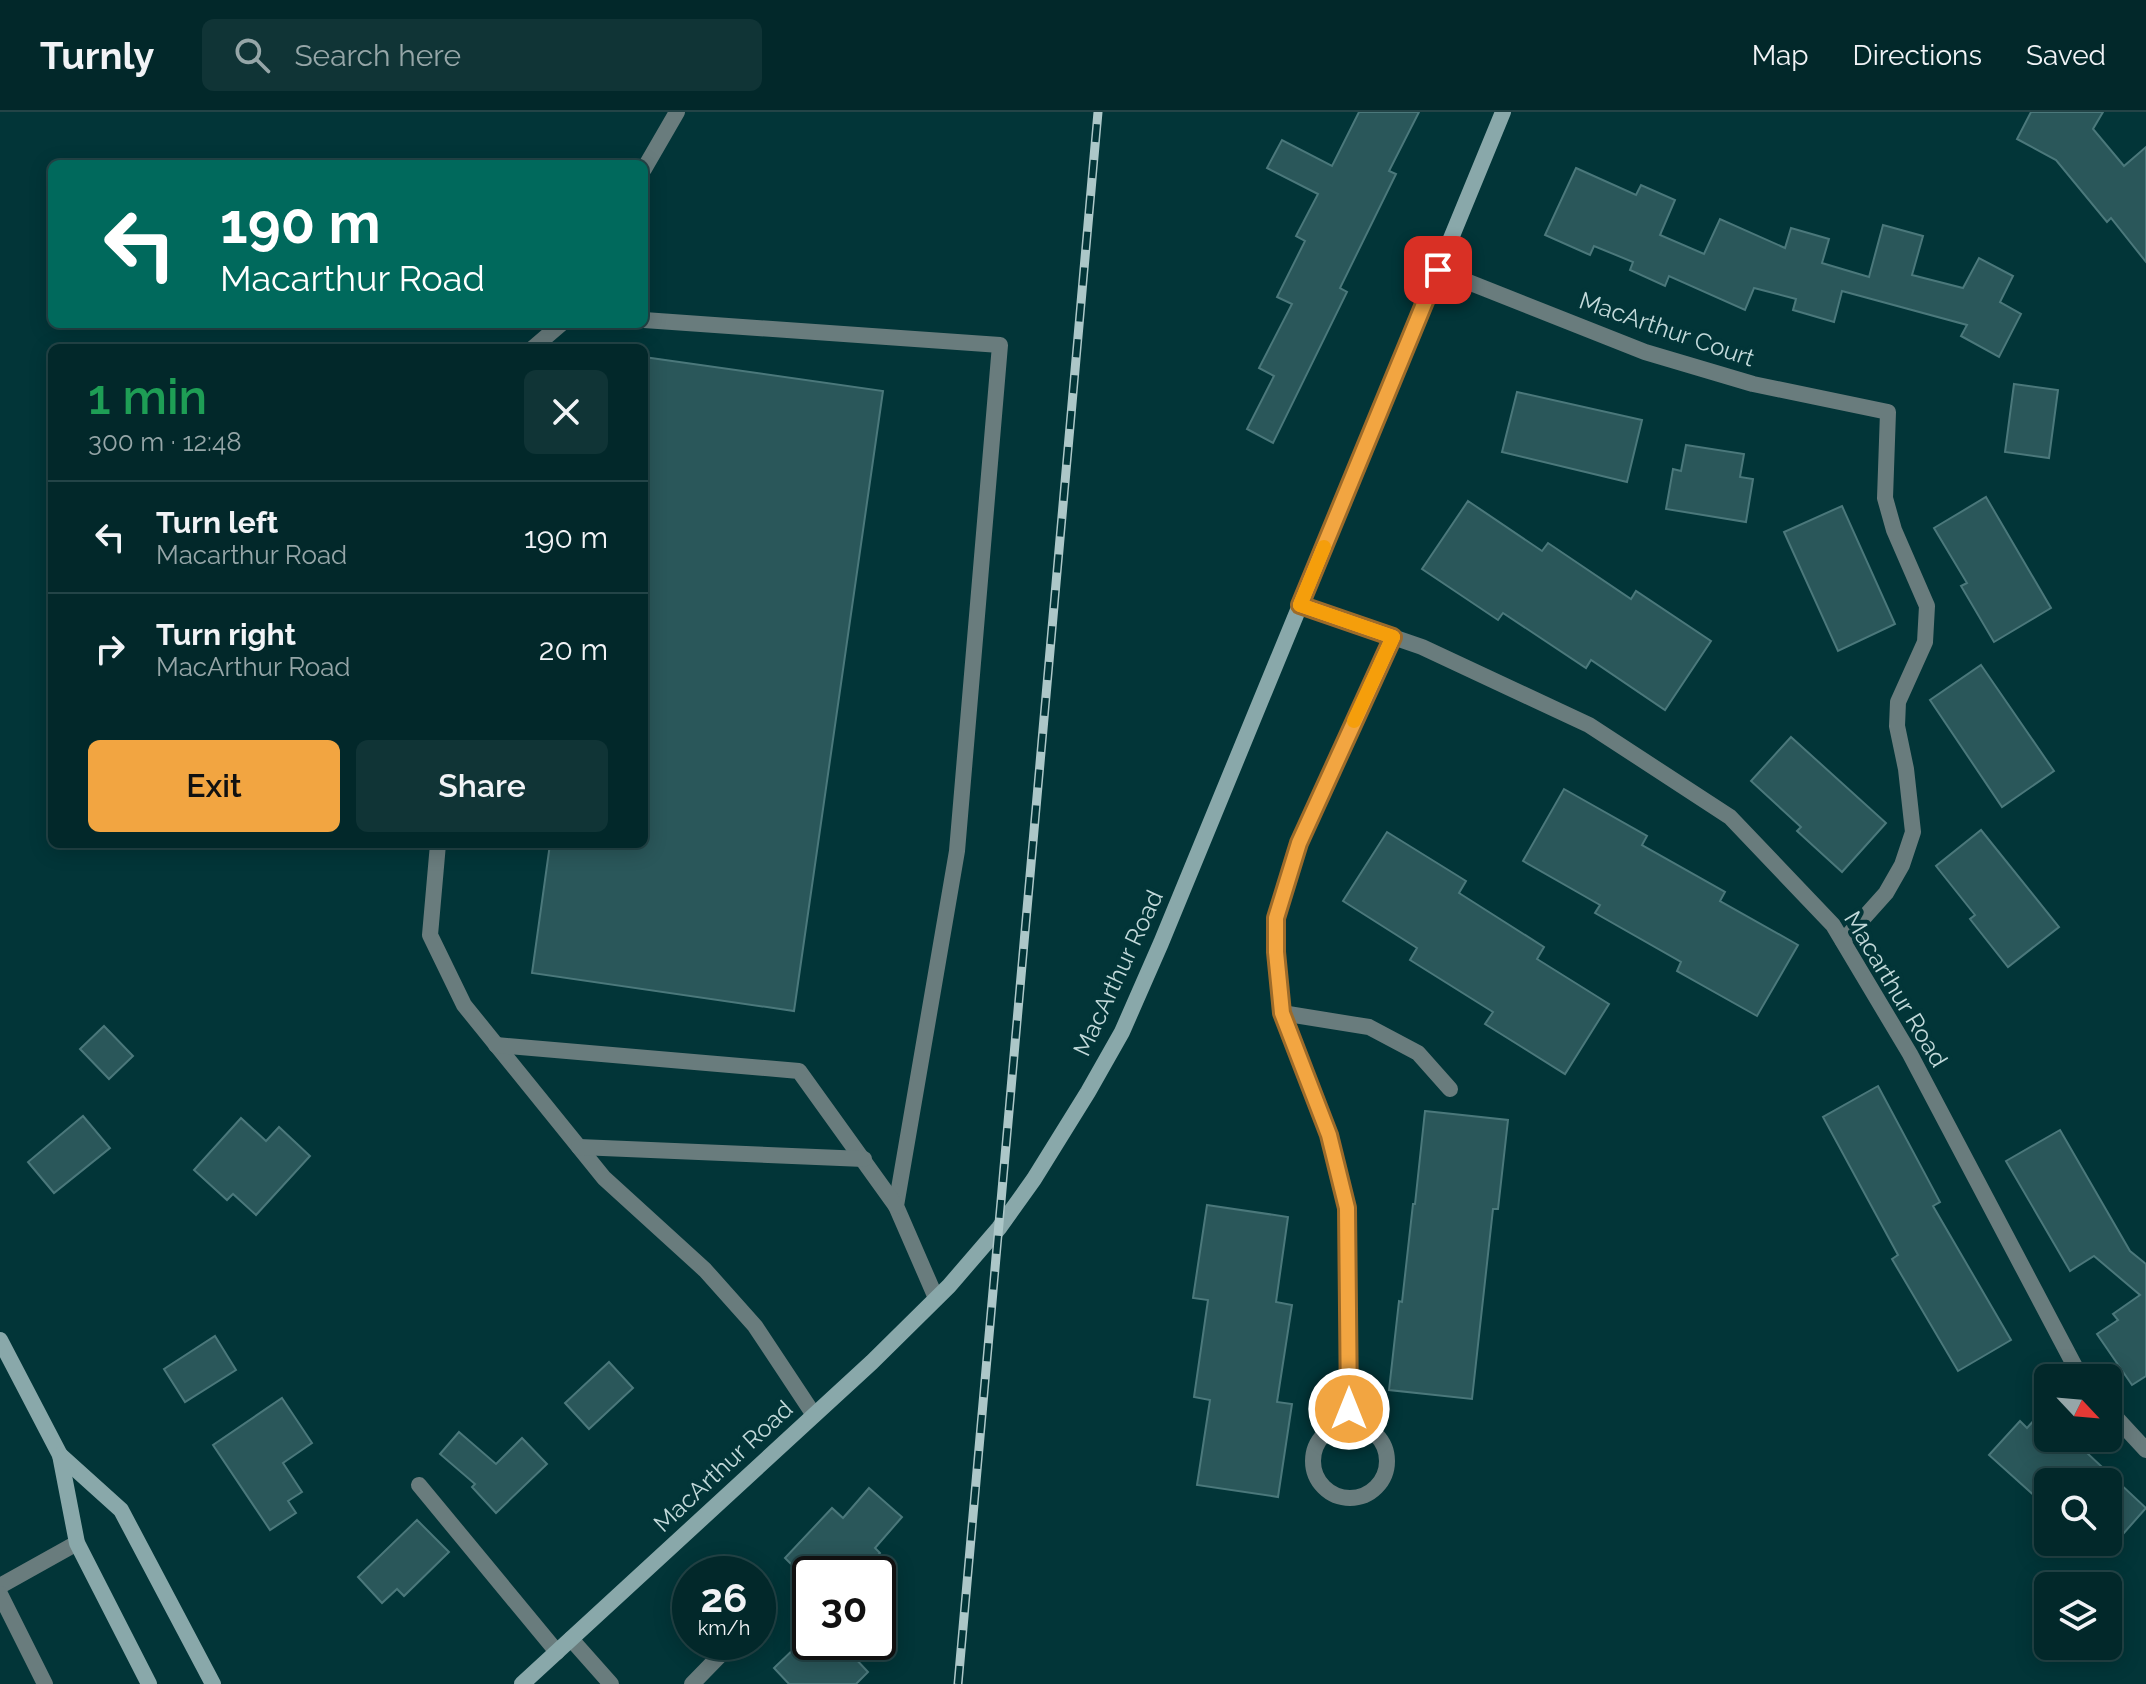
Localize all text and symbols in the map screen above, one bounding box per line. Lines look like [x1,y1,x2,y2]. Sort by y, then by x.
search box [202,19,762,91]
text: Turnly [40,33,154,78]
icon: search [230,33,274,77]
text: Search here [294,38,461,73]
text: Map [1752,39,1809,72]
text: Directions [1853,39,1982,72]
text: Saved [2026,39,2106,72]
text: 190 m [220,190,381,256]
icon: left [88,192,192,296]
pin [1404,236,1472,304]
icon: arrive [1416,248,1460,292]
text: Macarthur Road [220,257,485,299]
street label: MacArthur Court [1576,285,1758,373]
text: 1 min [88,369,207,425]
button: close [524,370,608,454]
text: 300 m · 12:48 [88,427,242,457]
text: Turn left [156,505,278,540]
icon: left [88,515,132,559]
text: 190 m [524,520,608,555]
text: Macarthur Road [156,540,347,570]
text: Turn right [156,617,296,652]
icon: right [88,627,132,671]
text: 20 m [539,632,608,667]
text: MacArthur Road [156,652,351,682]
button: Exit [88,740,340,832]
button: Share [356,740,608,832]
street label: MacArthur Road [1067,886,1169,1060]
street label: Macarthur Road [1838,906,1954,1072]
north arrow [2034,1364,2122,1452]
map controls [2034,1364,2122,1660]
position arrow [1307,1367,1391,1451]
street label: MacArthur Road [647,1394,799,1538]
button: search [2034,1468,2122,1556]
speed limit sign: 30 [792,1556,896,1660]
button: layers [2034,1572,2122,1660]
text: 26 [701,1574,747,1621]
text: km/h [698,1616,750,1640]

